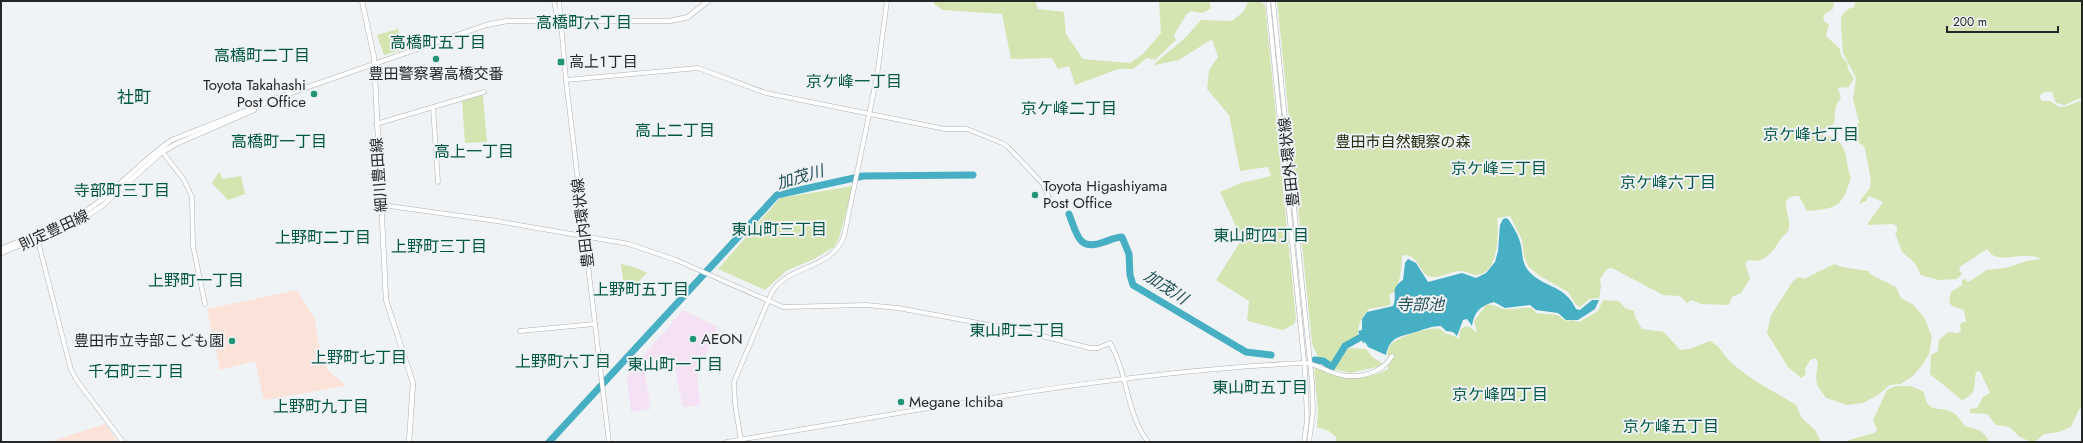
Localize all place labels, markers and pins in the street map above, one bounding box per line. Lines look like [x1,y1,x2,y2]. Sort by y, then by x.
place label: 高上１丁目 [569,51,638,73]
marker: 豊田警察署高橋交番 [431,54,441,64]
marker: 高上１丁目 [556,57,566,67]
place label: 豊田警察署高橋交番 [368,63,504,85]
place label: Toyota Takahashi Post Office [203,74,306,113]
marker: Toyota Takahashi Post Office [309,89,319,99]
place label: Toyota Higashiyama Post Office [1043,175,1167,214]
marker: Toyota Higashiyama Post Office [1030,190,1040,200]
place label: AEON [701,328,743,350]
place label: 豊田市立寺部こども園 [74,330,224,352]
marker: AEON [688,334,698,344]
marker: 豊田市立寺部こども園 [227,336,237,346]
place label: Megane Ichiba [909,391,1003,413]
marker: Megane Ichiba [896,397,906,407]

